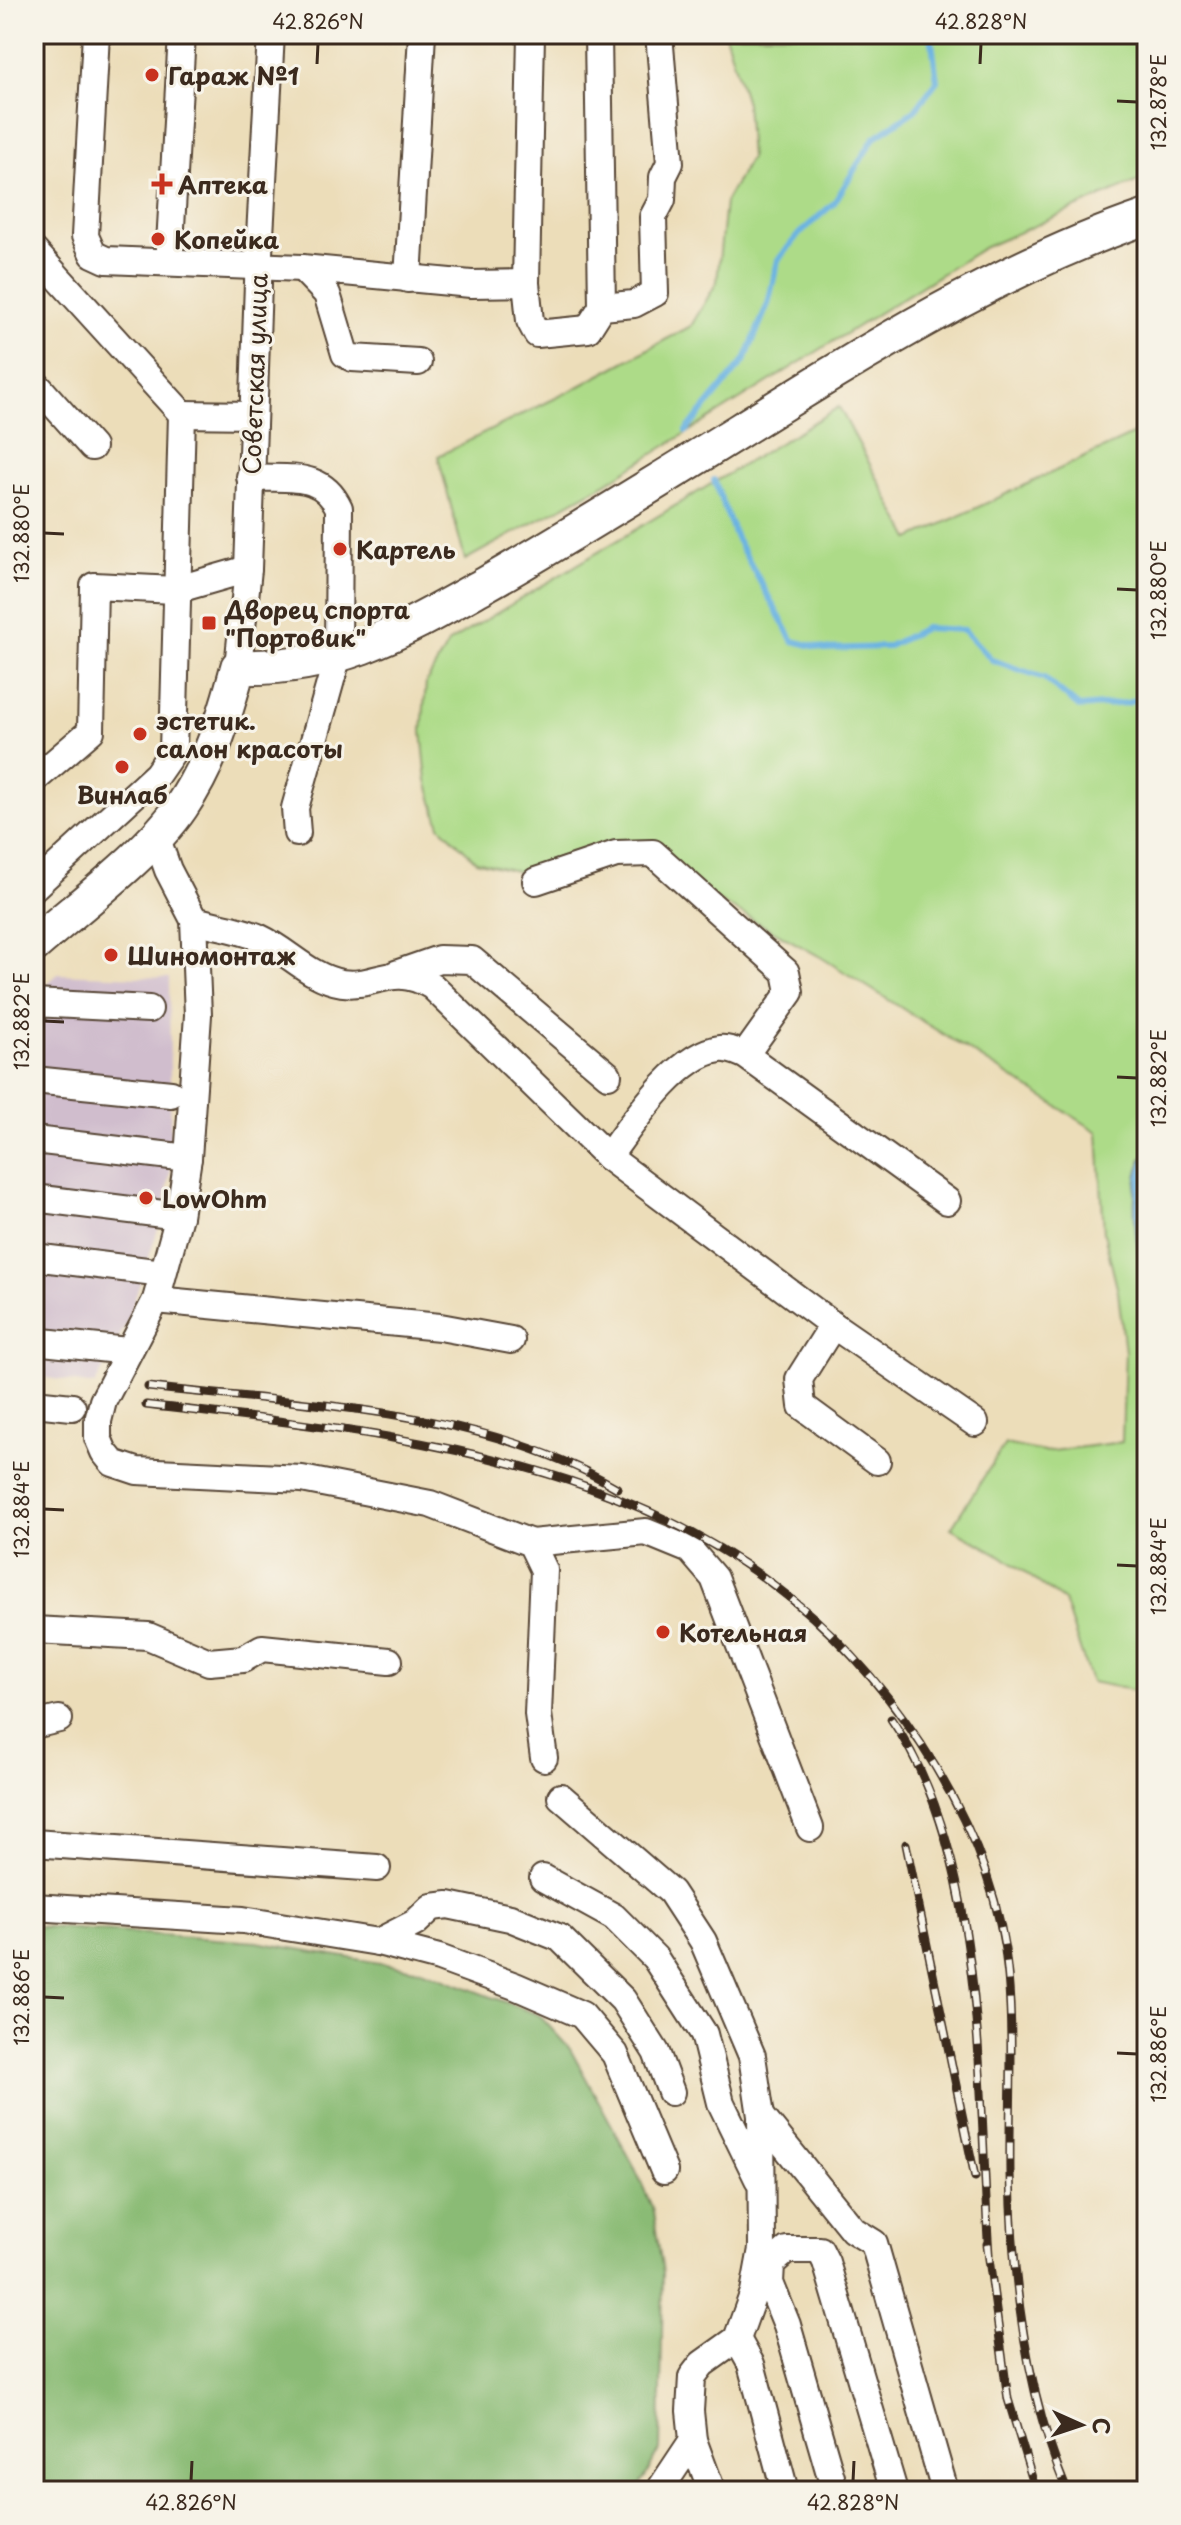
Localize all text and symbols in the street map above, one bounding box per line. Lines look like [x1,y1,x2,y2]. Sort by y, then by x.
text: 42.826°N [272,6,364,36]
text: 42.828°N [935,6,1027,36]
text: 132.878°E [1143,54,1173,150]
place label: Гараж №1 [168,57,299,93]
marker: Гараж №1 [143,66,161,84]
place label: Аптека [178,166,269,202]
marker: Аптека [153,175,171,193]
place label: Копейка [174,221,280,257]
marker: Копейка [149,230,167,248]
street label: Советская улица [232,273,276,475]
text: 132.880°E [6,483,36,583]
place label: Картель [356,531,456,567]
marker: Картель [331,540,349,558]
text: 132.880°E [1143,540,1173,640]
place label: Дворец спорта "Портовик" [224,591,411,655]
marker: Дворец спорта "Портовик" [200,614,218,632]
place label: эстетик. салон красоты [156,702,343,766]
marker: эстетик. салон красоты [131,725,149,743]
marker: Винлаб [113,758,131,776]
place label: Винлаб [76,776,168,812]
place label: Шиномонтаж [127,937,295,973]
marker: Шиномонтаж [102,946,120,964]
text: 132.882°E [6,972,36,1070]
text: 132.882°E [1143,1029,1173,1127]
place label: LowOhm [162,1180,267,1216]
marker: LowOhm [137,1189,155,1207]
text: 132.884°E [6,1460,36,1558]
text: 132.884°E [1143,1517,1173,1615]
place label: Котельная [679,1614,807,1650]
marker: Котельная [654,1623,672,1641]
text: 132.886°E [6,1948,36,2046]
text: 132.886°E [1143,2005,1173,2103]
north arrow [1041,2385,1121,2465]
text: С [1086,2417,1119,2435]
text: 42.826°N [145,2487,237,2517]
text: 42.828°N [807,2487,899,2517]

